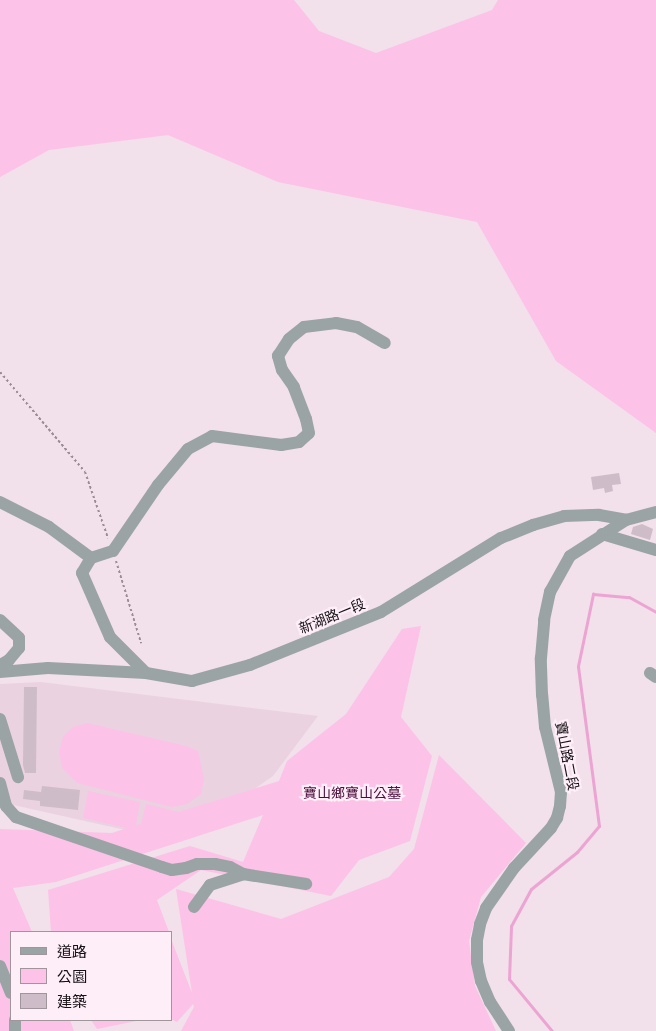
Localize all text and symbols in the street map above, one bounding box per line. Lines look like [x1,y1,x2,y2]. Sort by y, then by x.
street label: 新湖路一段 [296,595,368,637]
street label: 寶山路二段 [552,720,582,792]
park label: 寶山鄉寶山公墓 [303,785,401,801]
legend [10,931,172,1021]
text: 道路 [57,943,87,960]
text: 公園 [57,968,87,985]
text: 建築 [57,993,87,1010]

